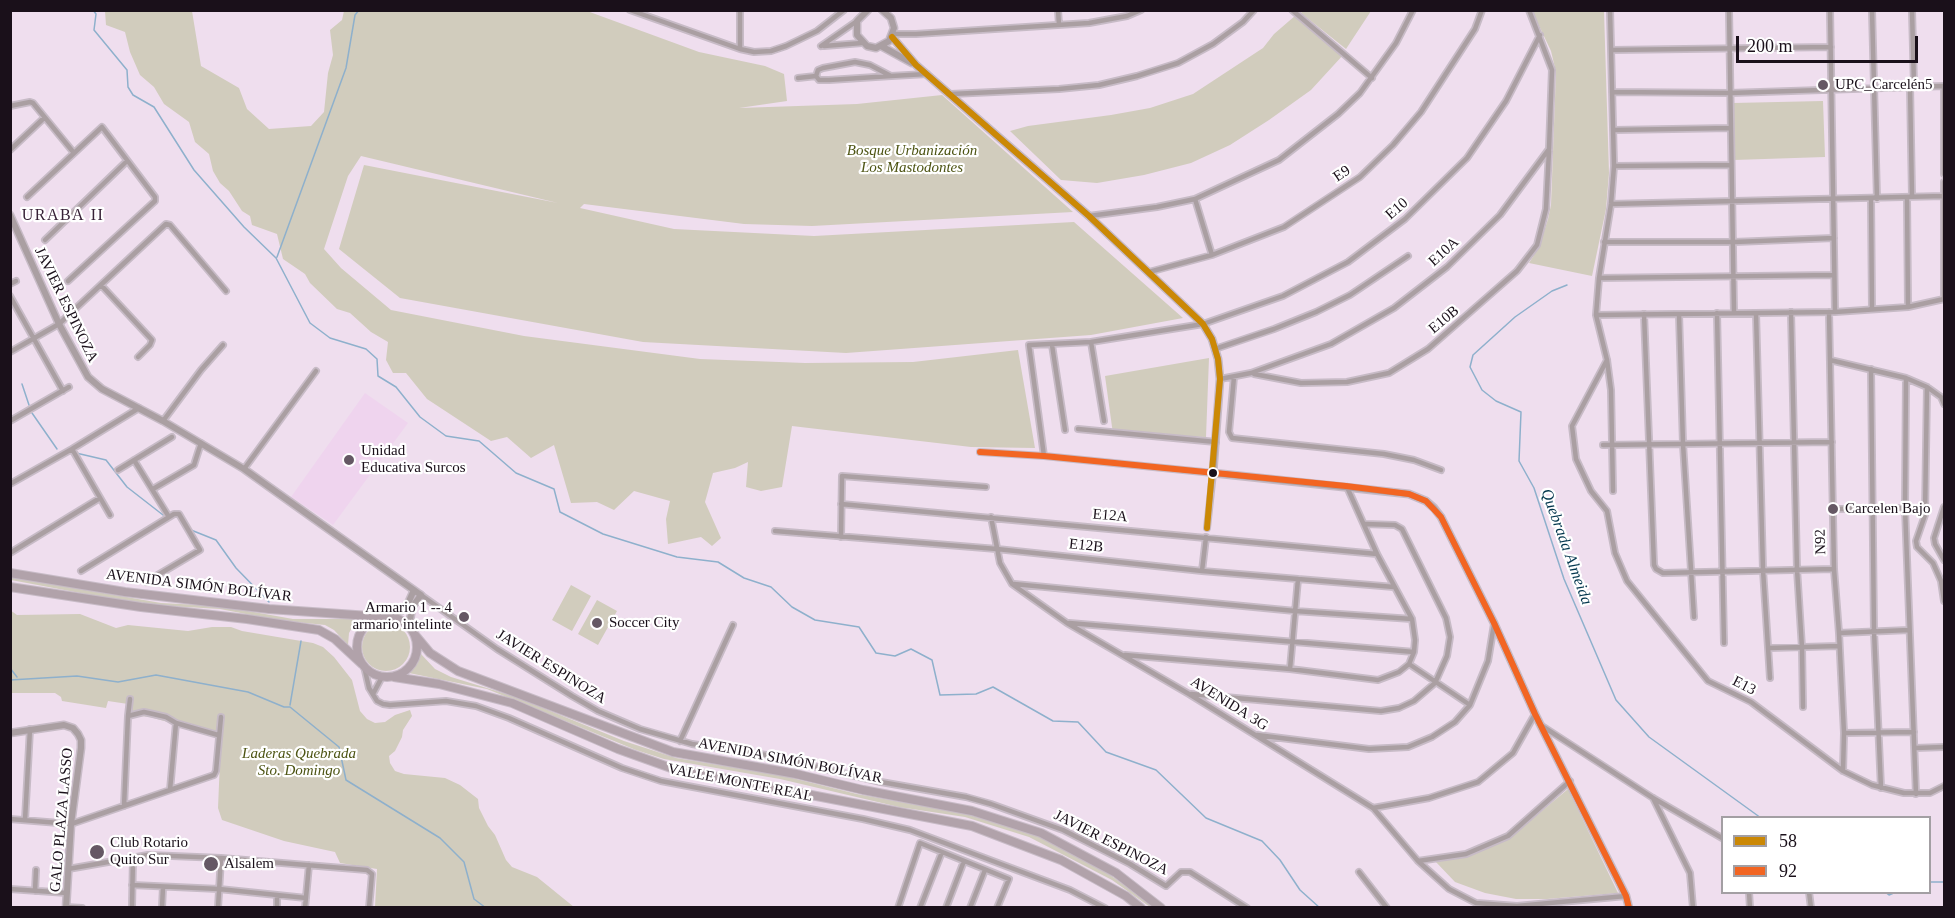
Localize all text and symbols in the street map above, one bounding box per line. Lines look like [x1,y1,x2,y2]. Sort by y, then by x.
scale bar [1739,24,1920,62]
text: 200 m [1747,36,1793,56]
place label: UPC_Carcelén5 [1835,76,1932,94]
marker: UPC_Carcelén5 [1816,78,1830,92]
park label: Bosque Urbanización Los Mastodontes [847,142,977,177]
street label: E9 [1330,162,1354,186]
street label: E10 [1382,194,1412,224]
district label: URABA II [22,206,104,226]
street label: E10A [1425,234,1463,270]
street label: JAVIER ESPINOZA [30,244,102,366]
street label: E10B [1425,302,1463,338]
place label: Unidad Educativa Surcos [361,442,466,477]
marker: Unidad Educativa Surcos [342,453,356,467]
unlabelled marker [1207,467,1219,479]
water label: Quebrada Almeida [1536,486,1596,608]
place label: Carcelen Bajo [1845,500,1930,518]
marker: Carcelen Bajo [1826,502,1840,516]
street label: E12A [1092,506,1128,526]
street label: N92 [1812,529,1830,555]
street label: E12B [1068,535,1104,557]
street label: AVENIDA SIMÓN BOLÍVAR [105,566,293,606]
place label: Armario 1 -- 4 armario intelinte [352,599,452,634]
marker: Armario 1 -- 4 armario intelinte [457,610,471,624]
place label: Soccer City [609,614,679,632]
marker: Soccer City [590,616,604,630]
street label: JAVIER ESPINOZA [493,626,609,708]
street label: E13 [1729,672,1759,700]
street label: AVENIDA 3G [1187,673,1271,735]
street label: AVENIDA SIMÓN BOLÍVAR [697,734,883,788]
park label: Laderas Quebrada Sto. Domingo [242,745,356,780]
street label: GALO PLAZA LASSO [47,747,77,893]
street label: VALLE MONTE REAL [666,760,814,806]
street label: JAVIER ESPINOZA [1051,806,1171,880]
legend [1721,816,1931,894]
text: 58 [1779,831,1797,851]
place label: Club Rotario Quito Sur [110,834,188,869]
marker: Club Rotario Quito Sur [88,843,106,861]
marker: Alsalem [202,855,220,873]
place label: Alsalem [224,855,274,873]
text: 92 [1779,861,1797,881]

